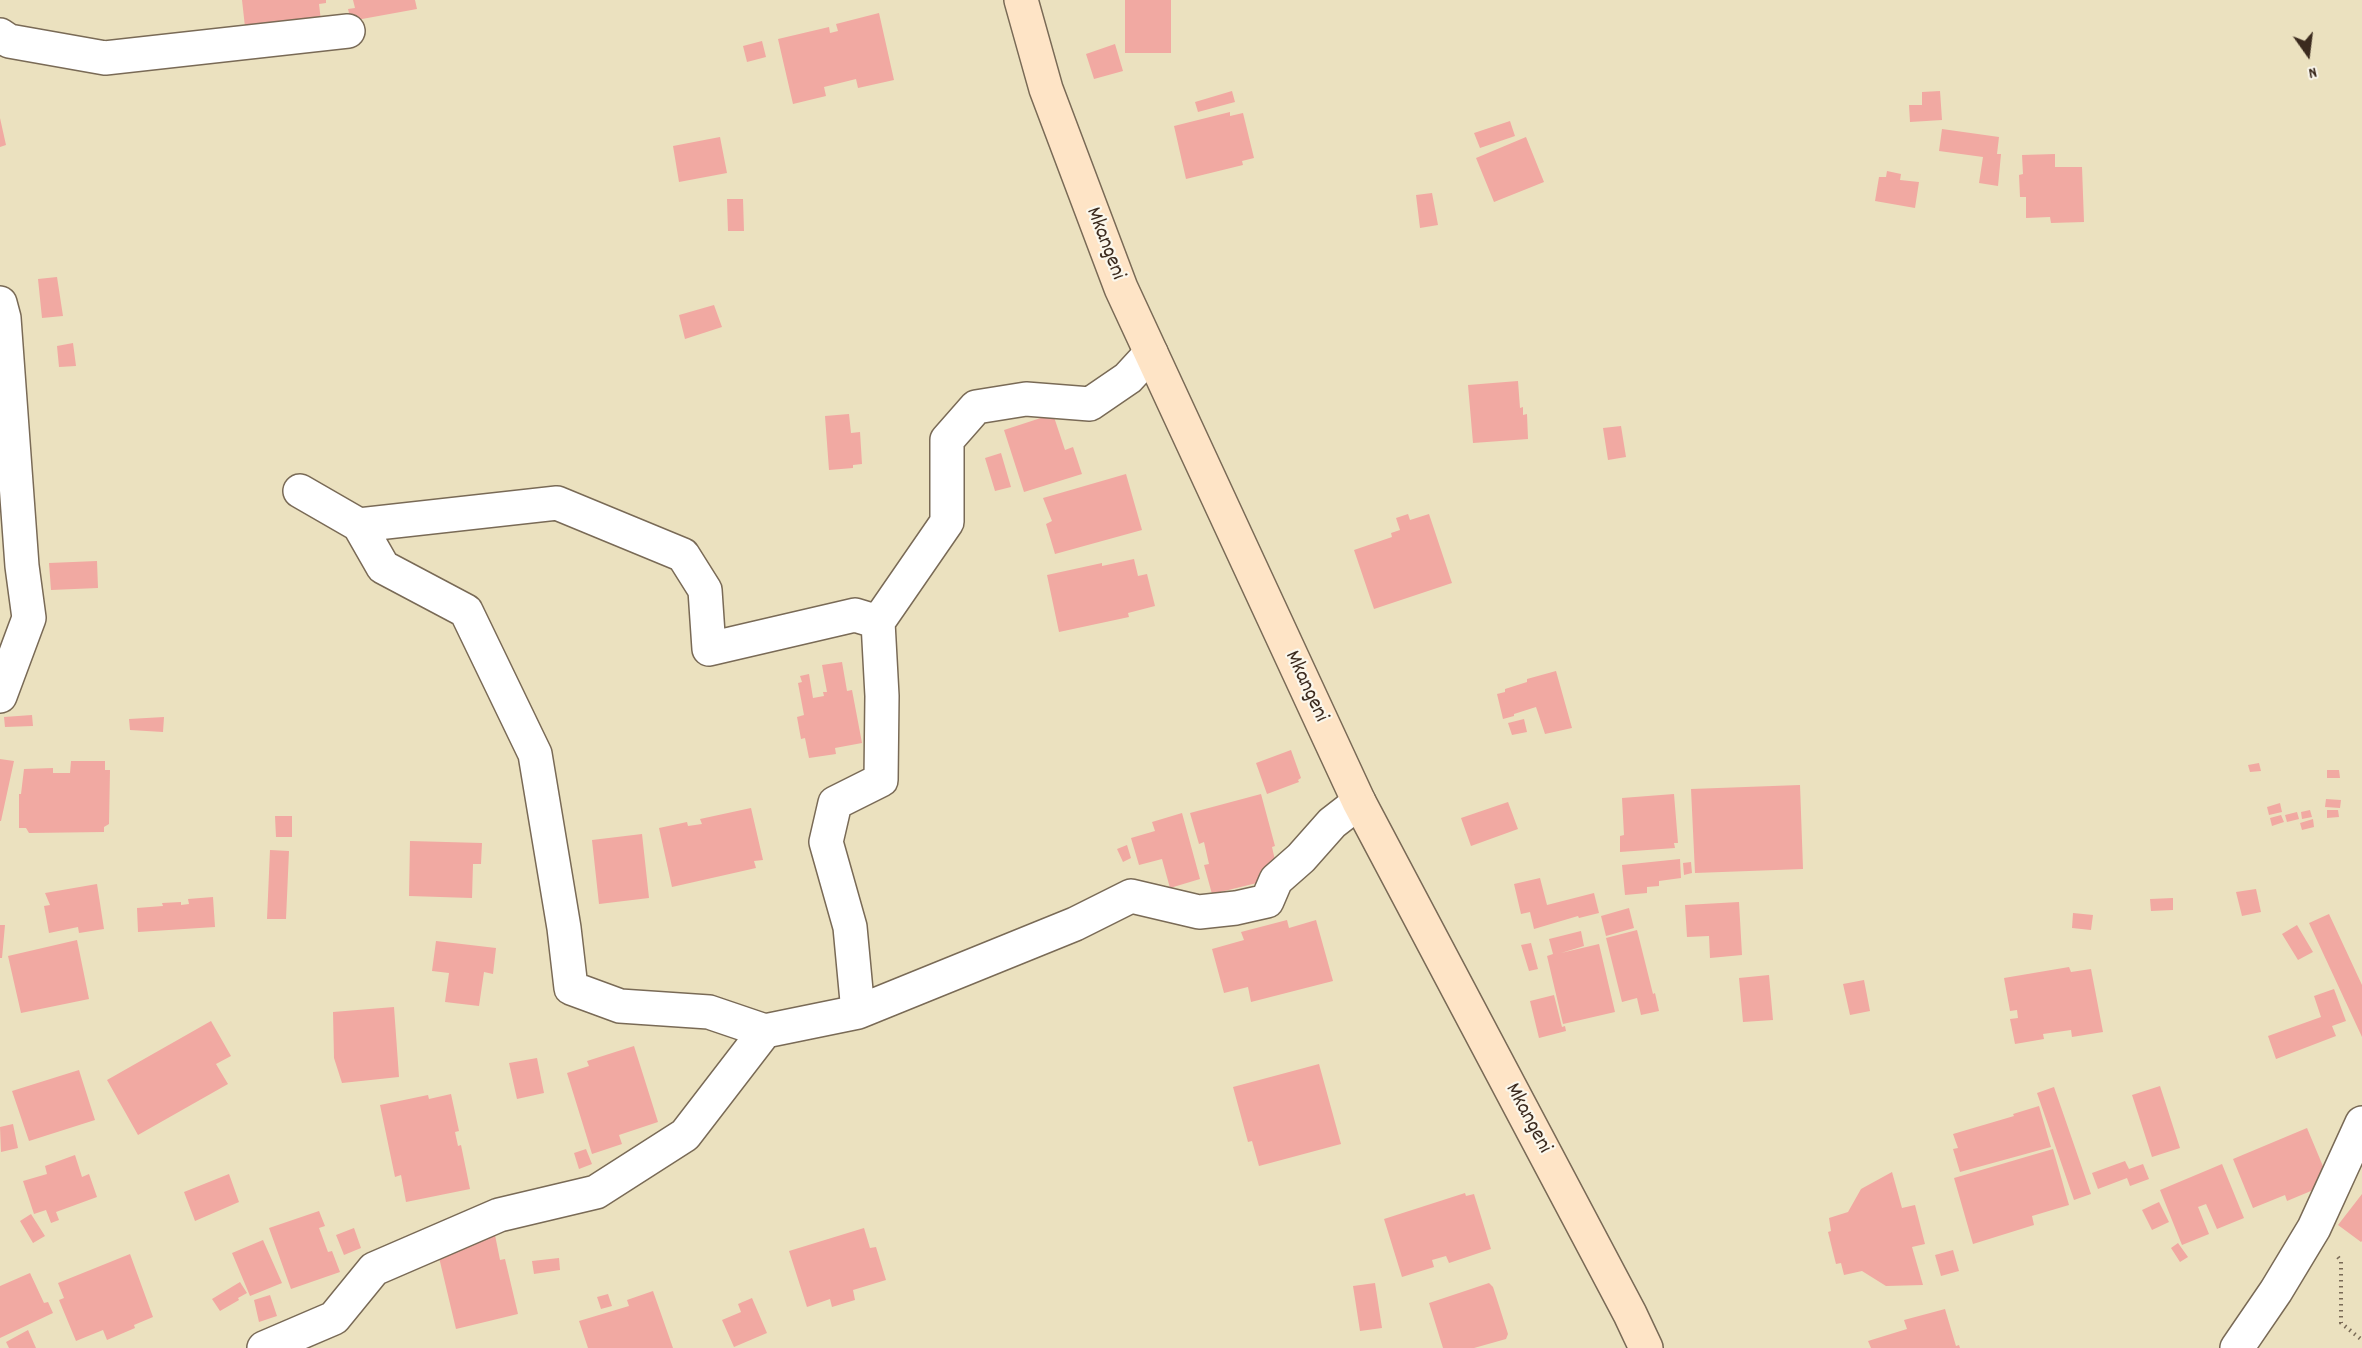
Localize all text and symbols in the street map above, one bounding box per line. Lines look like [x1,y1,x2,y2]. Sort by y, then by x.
north arrow [2278,24,2338,84]
text: N [2306,60,2319,84]
street label: Mkangeni [1078,204,1130,284]
street label: Mkangeni [1277,647,1333,727]
street label: Mkangeni [1498,1079,1556,1159]

